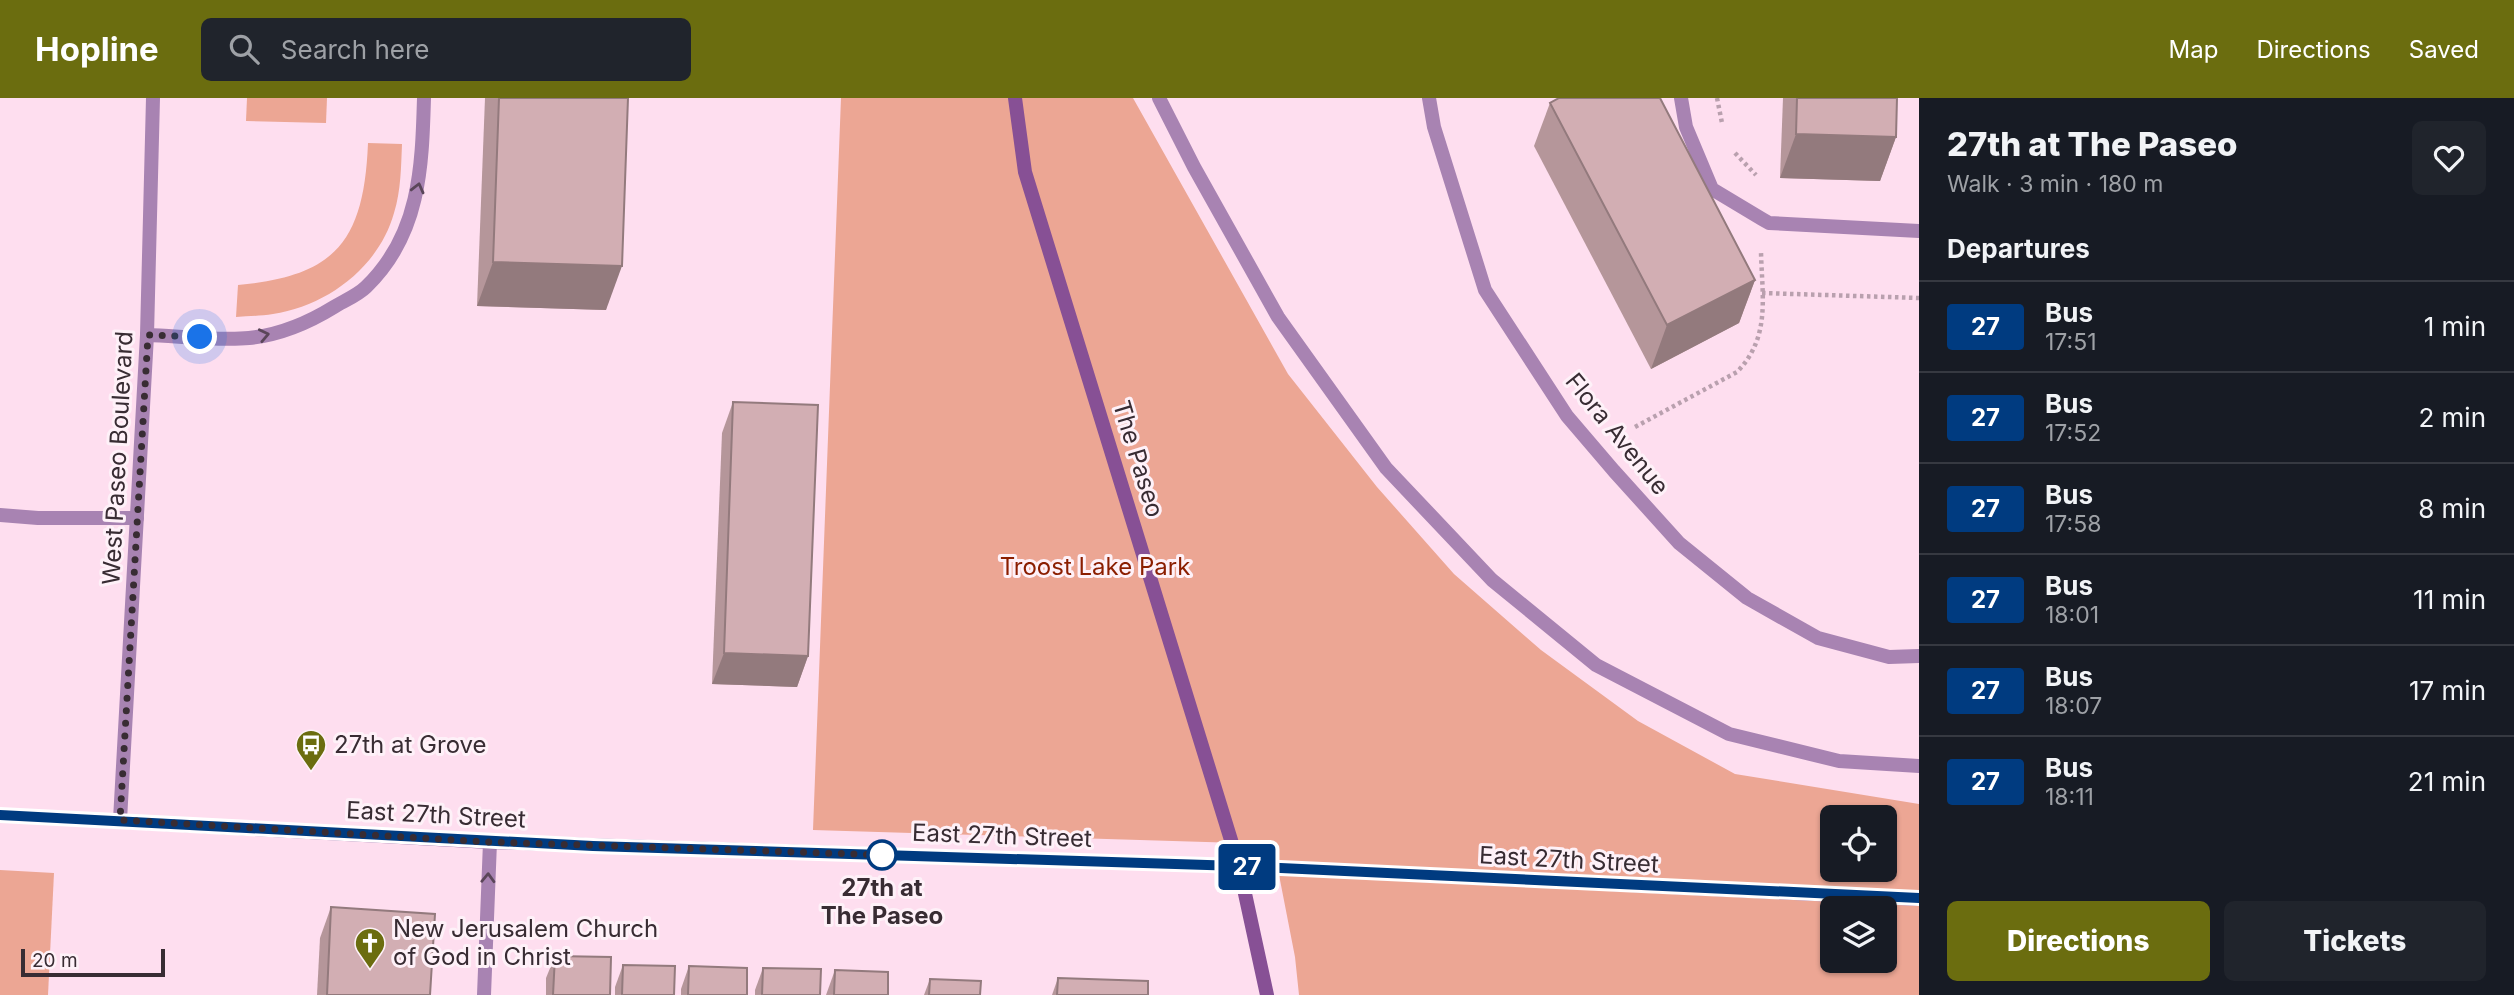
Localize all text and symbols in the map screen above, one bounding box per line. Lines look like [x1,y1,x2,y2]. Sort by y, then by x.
search box [201,18,691,81]
text: Hopline [35,29,159,69]
icon: search [225,30,263,68]
text: Search here [281,34,429,65]
text: Map [2169,35,2218,64]
text: Directions [2256,35,2371,64]
text: Saved [2409,35,2479,64]
button: heart [2412,121,2486,195]
text: 27th at The Paseo [1947,124,2237,164]
text: Walk · 3 min · 180 m [1947,170,2163,198]
one-way arrow [410,182,424,194]
text: Departures [1947,233,2090,264]
text: Bus [2045,297,2093,328]
text: 1 min [2424,311,2486,342]
text: 27 [1971,312,2000,341]
your location [182,319,217,354]
text: 17:51 [2045,328,2097,356]
one-way arrow [258,329,270,343]
street label: West Paseo Boulevard [96,330,139,586]
street label: Flora Avenue [1560,367,1675,500]
text: Bus [2045,388,2093,419]
street label: The Paseo [1107,397,1170,521]
text: 2 min [2418,402,2486,433]
text: 27 [1971,403,2000,432]
text: 17:52 [2045,419,2101,447]
text: Bus [2045,479,2093,510]
text: 8 min [2418,493,2486,524]
text: 27 [1971,494,2000,523]
text: 17:58 [2045,510,2101,538]
park label: Troost Lake Park [1000,552,1190,581]
text: Bus [2045,570,2093,601]
text: 11 min [2413,584,2486,615]
text: 27 [1971,585,2000,614]
text: 18:01 [2045,601,2099,629]
text: Bus [2045,661,2093,692]
text: 17 min [2409,675,2486,706]
text: 27 [1971,676,2000,705]
text: 18:07 [2045,692,2102,720]
bus stop icon: 27th at Grove [294,728,328,772]
place label: 27th at Grove [334,730,487,759]
text: Bus [2045,752,2093,783]
text: 21 min [2408,766,2486,797]
text: 27 [1971,767,2000,796]
text: 18:11 [2045,783,2094,811]
street label: East 27th Street [345,795,527,834]
map controls [1820,805,1897,973]
button: locate [1820,805,1897,882]
street label: East 27th Street [912,818,1093,853]
marker: 27th at The Paseo [867,840,897,870]
street label: East 27th Street [1478,840,1660,879]
line badge: 27 [1216,844,1278,890]
text: 27 [1232,852,1262,881]
one-way arrow [481,872,496,883]
place label: 27th at The Paseo [821,873,943,930]
button: layers [1820,896,1897,973]
button: Directions [1947,901,2210,981]
button: Tickets [2224,901,2486,981]
place label: New Jerusalem Church of God in Christ [393,914,658,971]
church icon: New Jerusalem Church of God in Christ [353,926,387,970]
scale bar [21,946,164,978]
text: 20 m [32,949,78,972]

